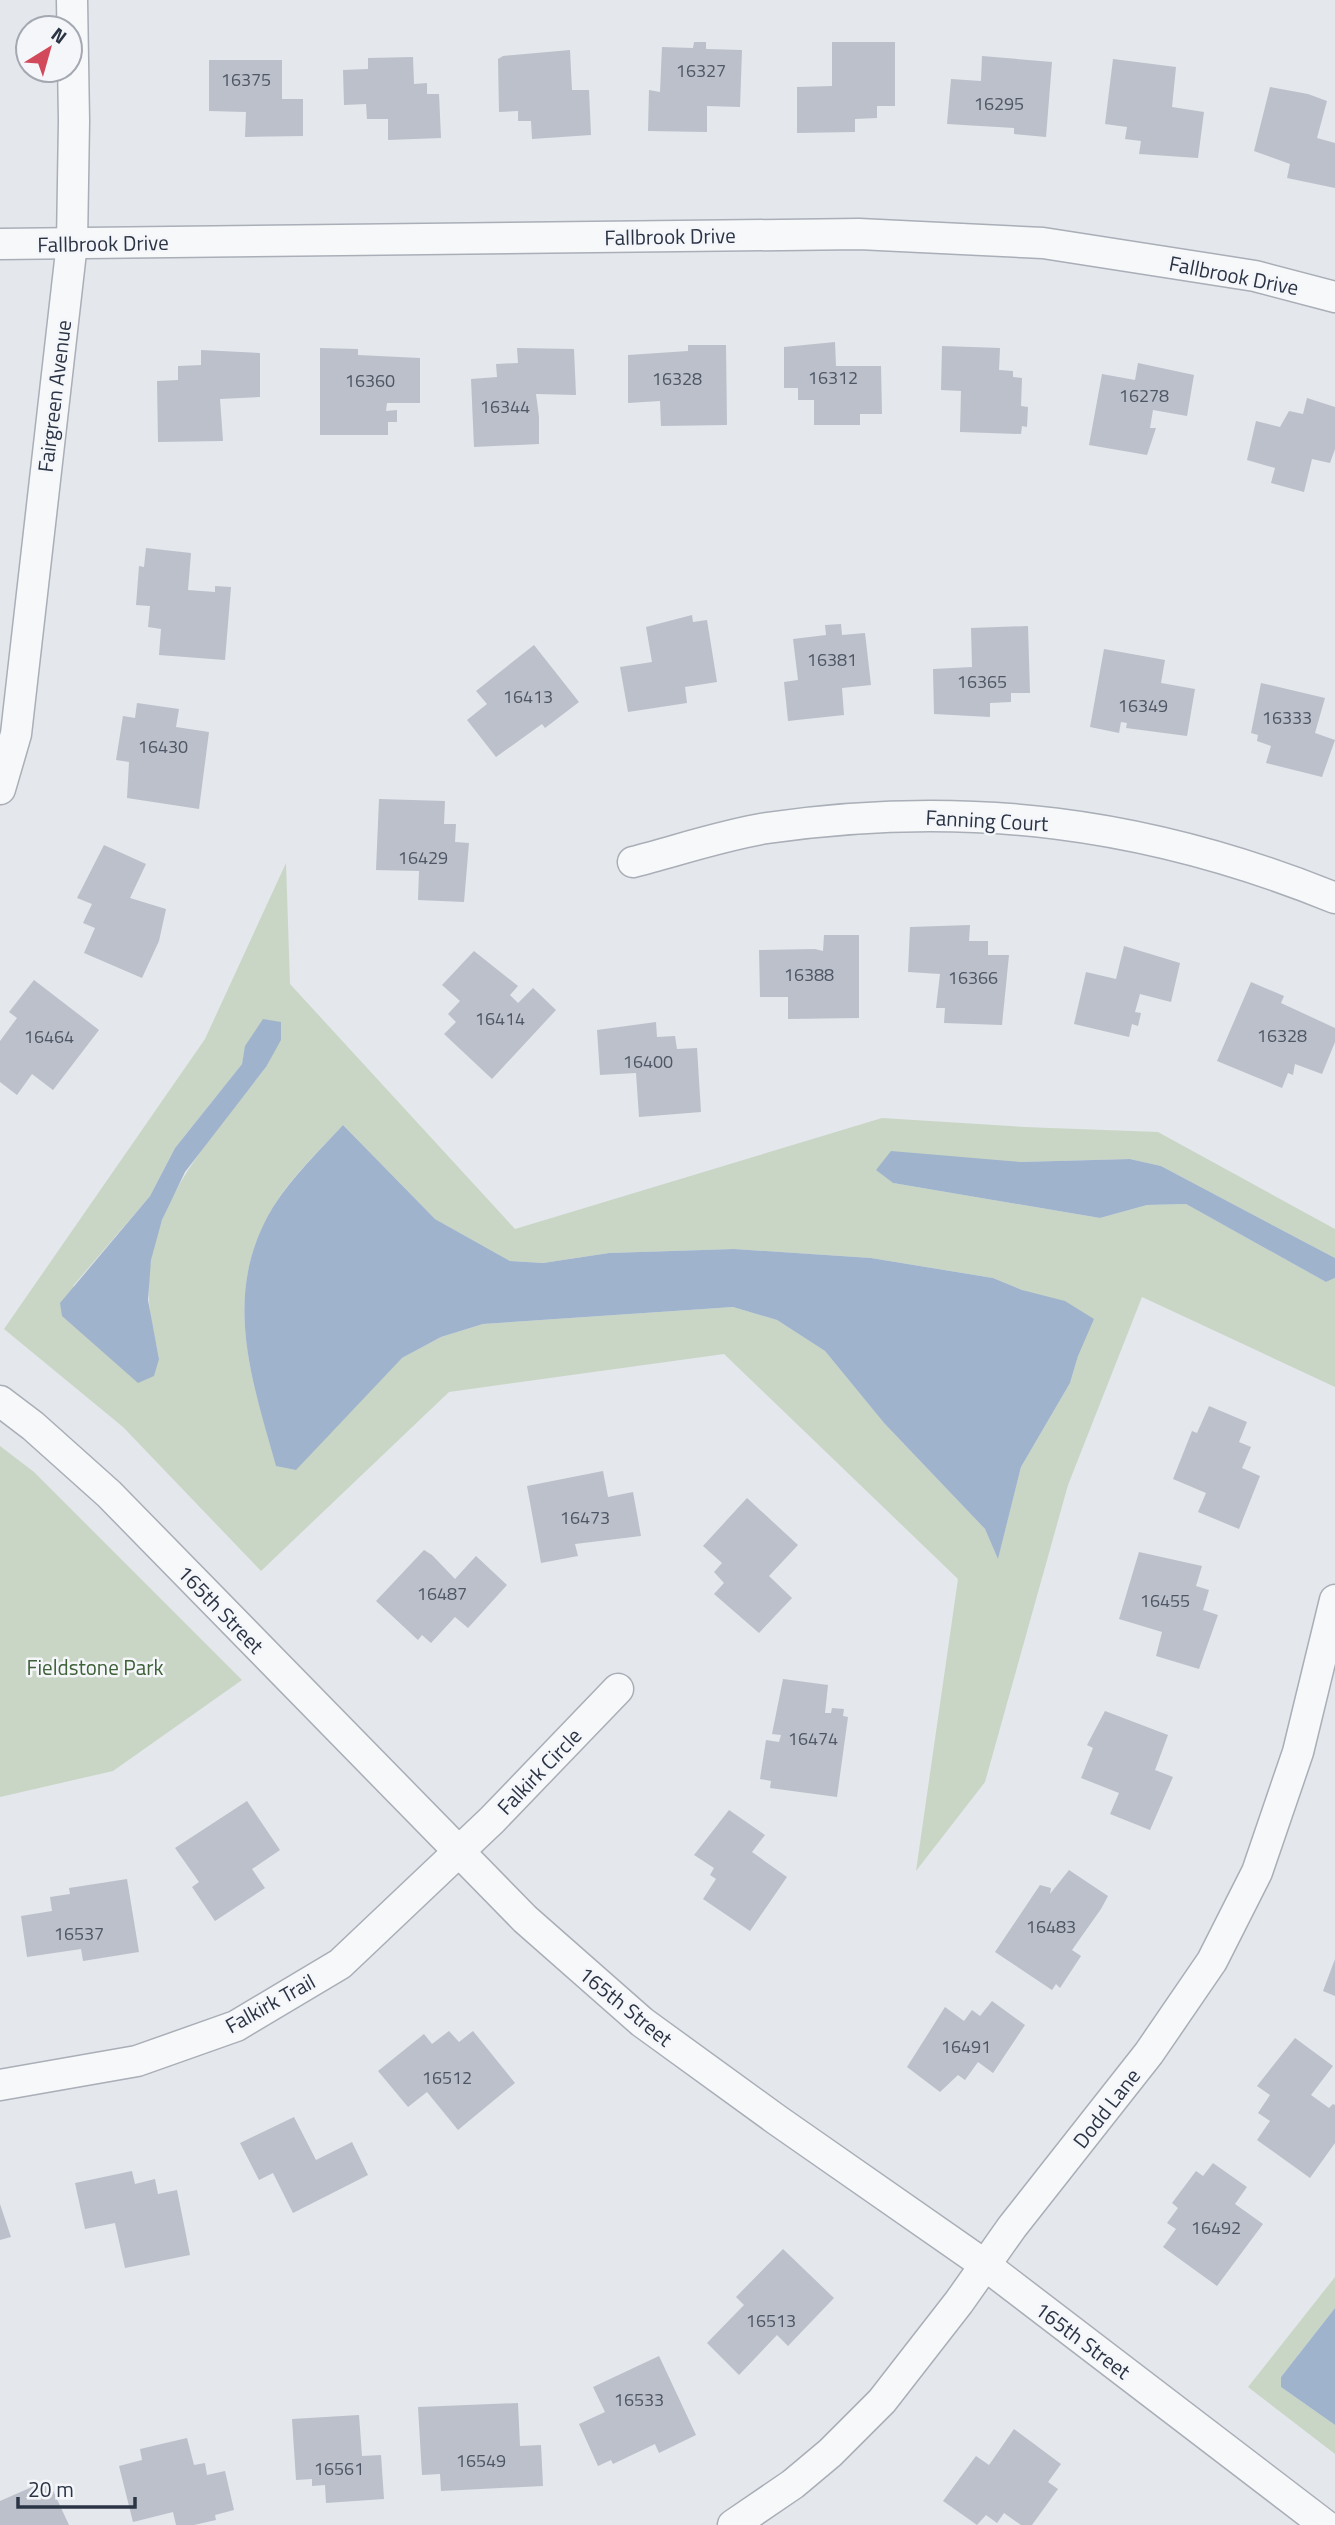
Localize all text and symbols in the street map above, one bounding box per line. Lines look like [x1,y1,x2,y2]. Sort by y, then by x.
north arrow [14,14,84,84]
text: N [46,19,74,51]
house number: 16327 [676,57,726,84]
house number: 16375 [221,66,271,93]
house number: 16295 [974,90,1024,117]
street label: Fallbrook Drive [604,219,736,253]
street label: Fallbrook Drive [37,226,169,260]
street label: Fallbrook Drive [1166,247,1302,303]
street label: Fairgreen Avenue [29,318,79,474]
house number: 16312 [808,364,858,391]
house number: 16328 [652,365,702,392]
house number: 16360 [345,367,395,394]
house number: 16278 [1119,382,1169,409]
house number: 16344 [480,393,530,420]
house number: 16381 [807,646,857,673]
house number: 16365 [957,668,1007,695]
house number: 16413 [503,683,553,710]
house number: 16349 [1118,692,1168,719]
house number: 16333 [1262,704,1312,731]
house number: 16430 [138,733,188,760]
street label: Fanning Court [925,801,1050,839]
house number: 16429 [398,844,448,871]
house number: 16388 [784,961,834,988]
house number: 16366 [948,964,998,991]
house number: 16414 [475,1005,525,1032]
house number: 16328 [1257,1022,1307,1049]
house number: 16464 [24,1023,74,1050]
house number: 16400 [623,1048,673,1075]
house number: 16473 [560,1504,610,1531]
street label: 165th Street [170,1557,272,1661]
house number: 16487 [417,1580,467,1607]
house number: 16455 [1140,1587,1190,1614]
park label: Fieldstone Park [26,1651,164,1683]
street label: Falkirk Circle [489,1720,589,1822]
house number: 16474 [788,1725,838,1752]
house number: 16483 [1026,1913,1076,1940]
house number: 16537 [54,1920,104,1947]
street label: 165th Street [572,1958,680,2054]
street label: Falkirk Trail [219,1965,321,2041]
house number: 16491 [941,2033,991,2060]
street label: Dodd Lane [1064,2061,1148,2155]
house number: 16512 [422,2064,472,2091]
house number: 16492 [1191,2214,1241,2241]
street label: 165th Street [1028,2293,1138,2387]
house number: 16513 [746,2307,796,2334]
house number: 16533 [614,2386,664,2413]
house number: 16549 [456,2447,506,2474]
house number: 16561 [314,2455,364,2482]
scale bar [18,2466,135,2510]
text: 20 m [28,2473,74,2505]

